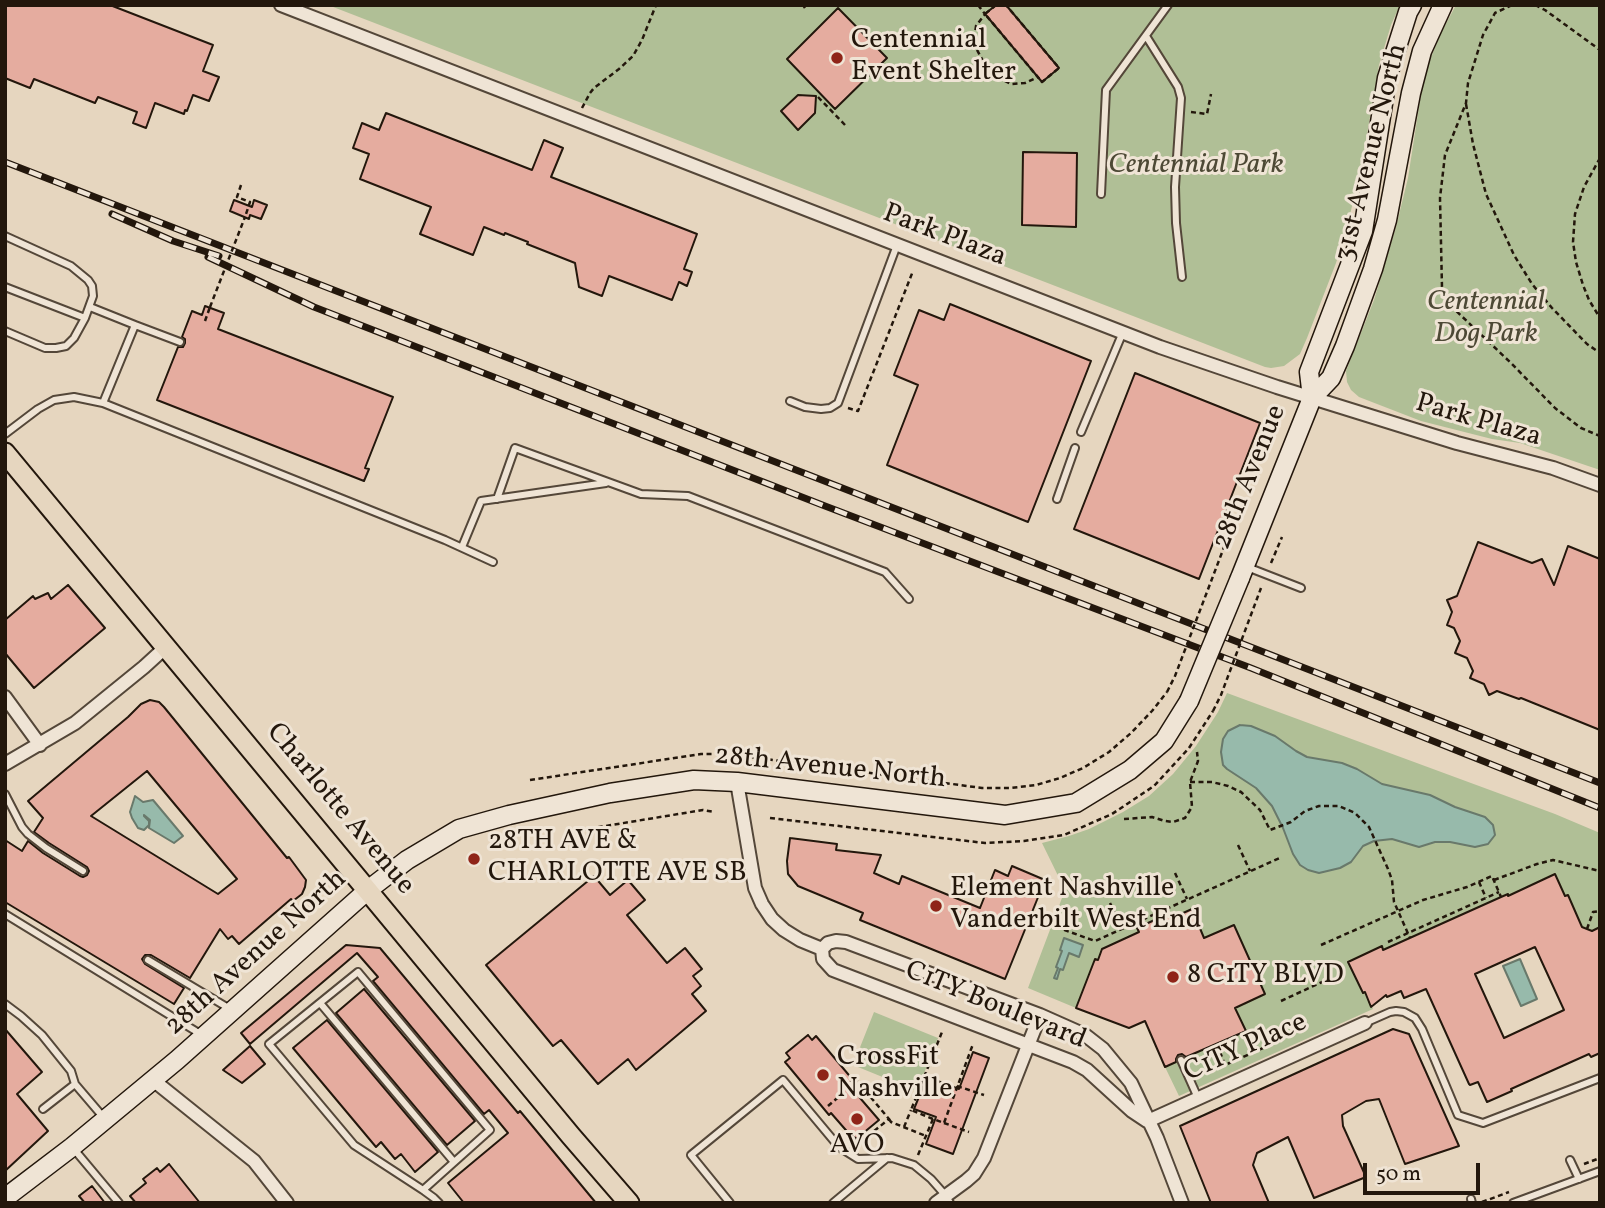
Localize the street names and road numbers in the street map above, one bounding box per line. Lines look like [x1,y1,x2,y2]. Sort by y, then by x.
street label: 31st Avenue North [1330,40,1416,266]
street label: Park Plaza [878,198,1010,276]
street label: Park Plaza [1411,388,1545,456]
street label: 28th Avenue [1207,401,1295,555]
street label: Charlotte Avenue [258,717,420,903]
street label: 28th Avenue North [713,740,947,798]
street label: 28th Avenue North [159,864,355,1044]
street label: C1TY Boulevard [900,955,1090,1059]
street label: C1TY Place [1179,1007,1313,1091]

